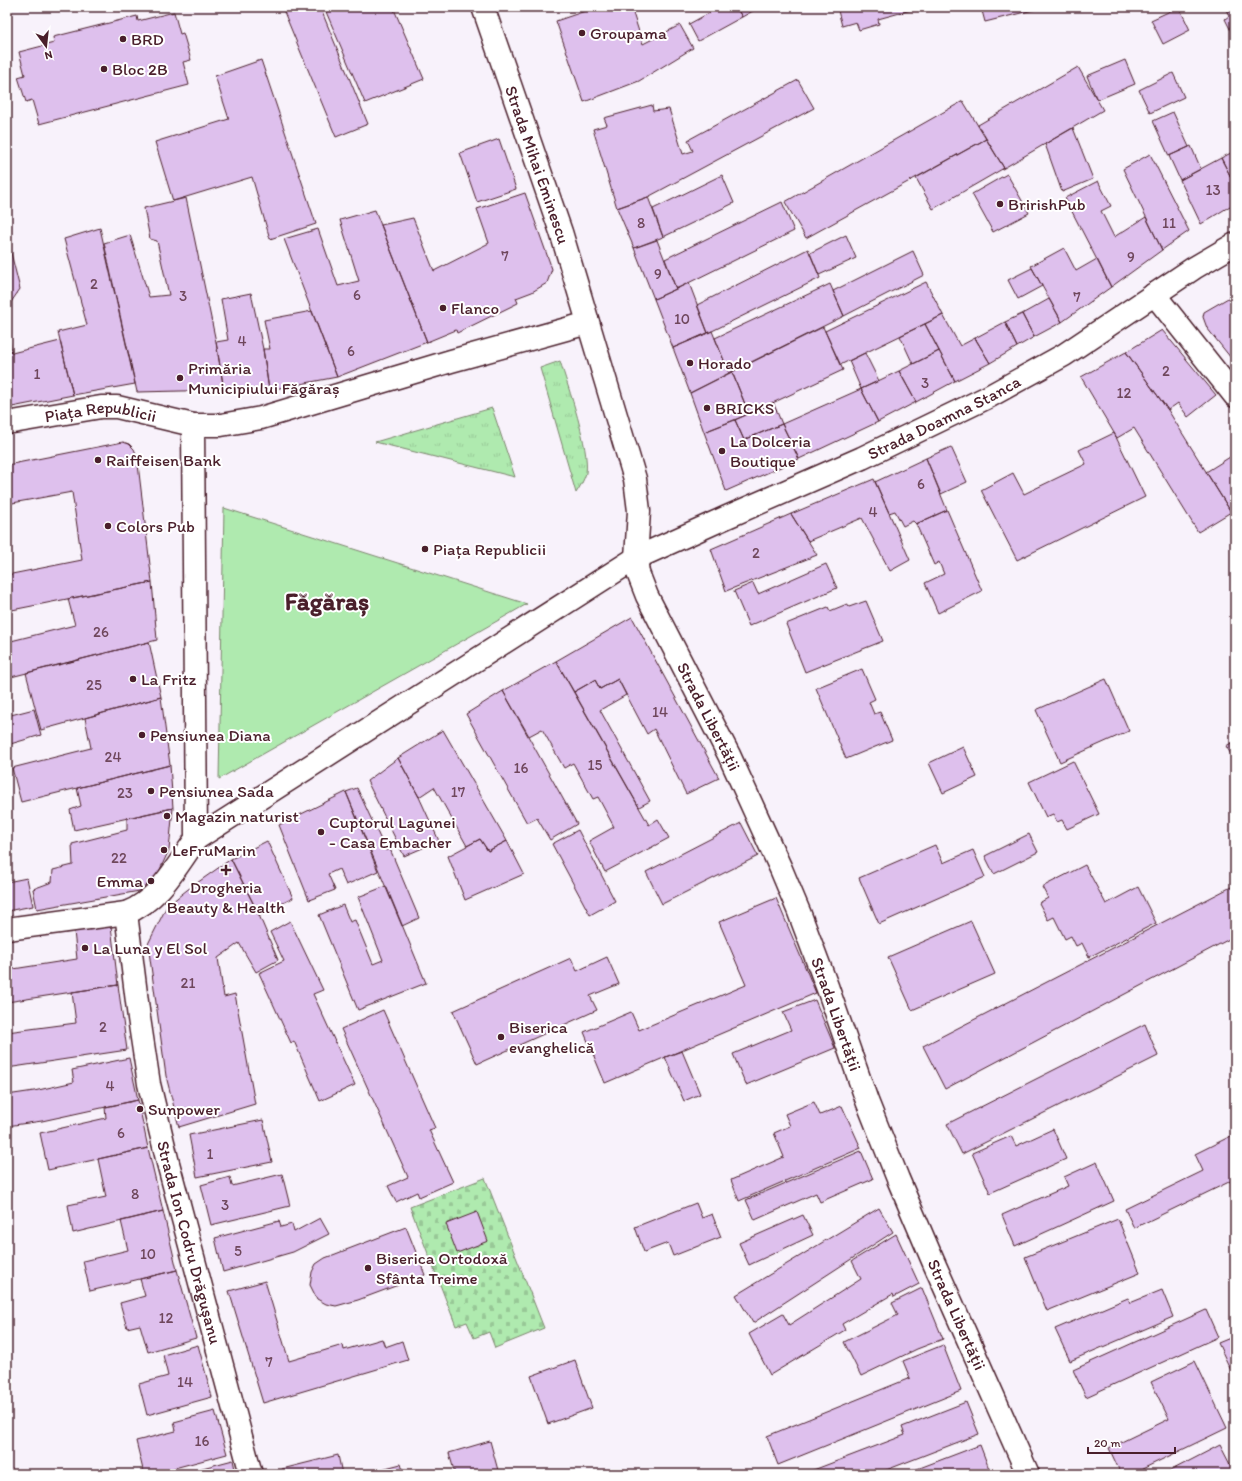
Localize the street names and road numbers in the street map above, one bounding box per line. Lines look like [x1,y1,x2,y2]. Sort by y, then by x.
street label: Strada Mihai Eminescu [501,83,574,246]
street label: Strada Doamna Stanca [864,371,1024,464]
street label: Piața Republicii [43,396,158,426]
street label: Strada Libertății [673,659,745,774]
street label: Strada Libertății [807,954,866,1074]
street label: Strada Ion Codru Drăguşanu [153,1139,226,1346]
street label: Strada Libertății [924,1256,990,1373]

